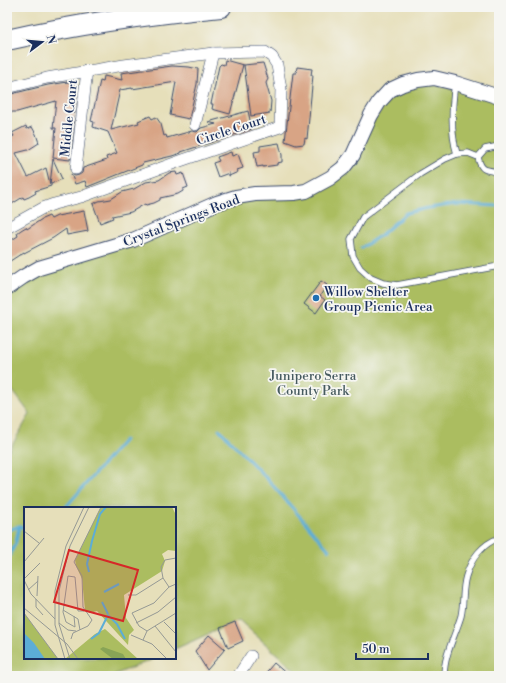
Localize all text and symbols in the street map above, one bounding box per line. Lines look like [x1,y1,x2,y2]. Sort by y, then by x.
north arrow [22,22,62,62]
text: N [43,33,59,46]
street label: Middle Court [57,78,81,158]
street label: Circle Court [194,111,269,149]
street label: Crystal Springs Road [121,191,242,250]
place label: Willow Shelter Group Picnic Area [323,284,433,315]
marker: Willow Shelter Group Picnic Area [311,293,321,303]
park label: Junipero Serra County Park [269,368,357,399]
inset map [24,507,176,659]
scale bar [356,635,428,661]
text: 50 m [362,642,390,657]

